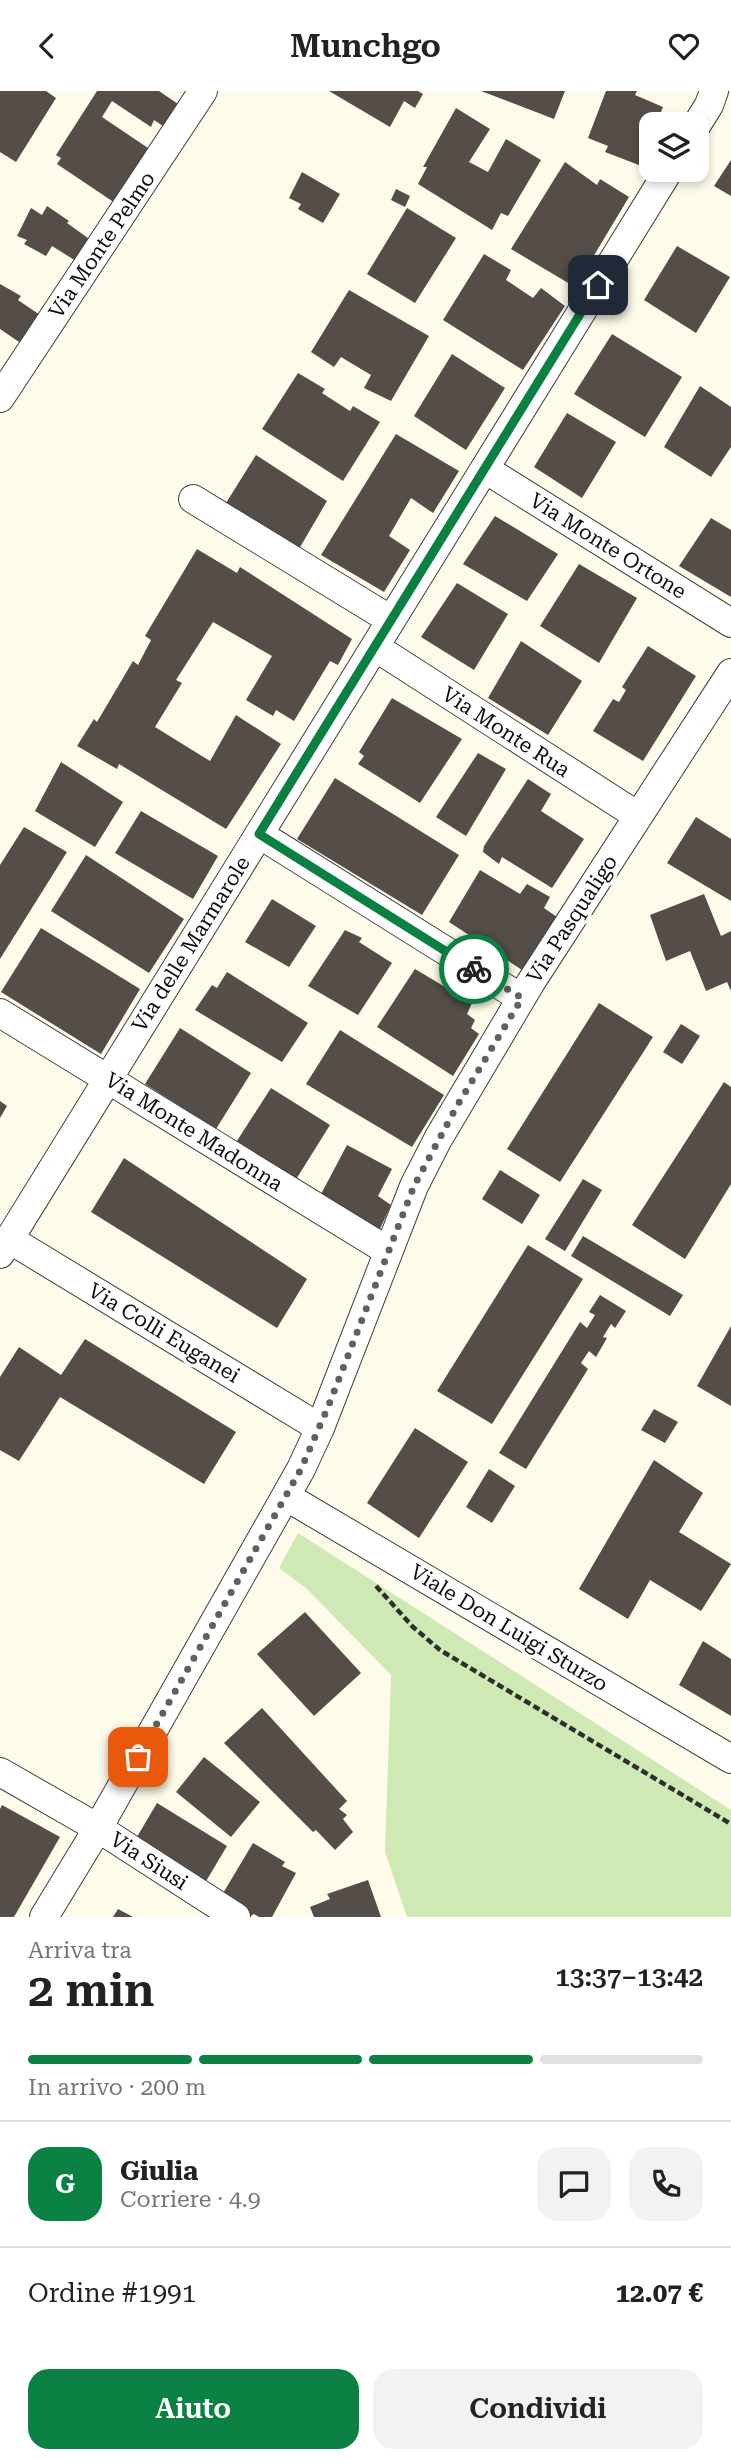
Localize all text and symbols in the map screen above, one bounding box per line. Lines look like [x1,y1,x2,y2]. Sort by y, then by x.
icon: back [28,27,66,65]
text: Munchgo [290,27,441,65]
icon: heart [665,27,703,65]
map controls [639,112,709,182]
button: layers [639,112,709,182]
street label: Via Monte Pelmo [44,167,160,323]
pin [568,255,628,315]
icon: home [579,266,617,304]
street label: Via Monte Ortone [525,488,691,604]
street label: Via Monte Rua [438,682,575,783]
street label: Via Pasqualigo [522,851,622,987]
street label: Via delle Marmarole [127,852,255,1036]
courier [439,934,509,1004]
icon: bike [455,950,493,988]
street label: Via Monte Madonna [101,1068,288,1197]
street label: Via Colli Euganei [84,1278,244,1388]
street label: Viale Don Luigi Sturzo [406,1559,612,1697]
pin [108,1727,168,1787]
icon: bag [119,1738,157,1776]
street label: Via Siusi [106,1827,193,1895]
text: Arriva tra [28,1937,132,1964]
text: 13:37–13:42 [555,1962,703,1992]
text: 2 min [28,1963,155,2017]
text: In arrivo · 200 m [28,2074,206,2101]
button: chat [537,2147,611,2221]
button: phone [629,2147,703,2221]
text: Giulia [120,2156,198,2186]
text: G [55,2169,75,2199]
text: Corriere · 4.9 [120,2186,261,2213]
text: Ordine #1991 [28,2278,196,2308]
text: 12.07 € [615,2278,703,2308]
button: Aiuto [28,2369,359,2449]
button: Condividi [373,2369,703,2449]

